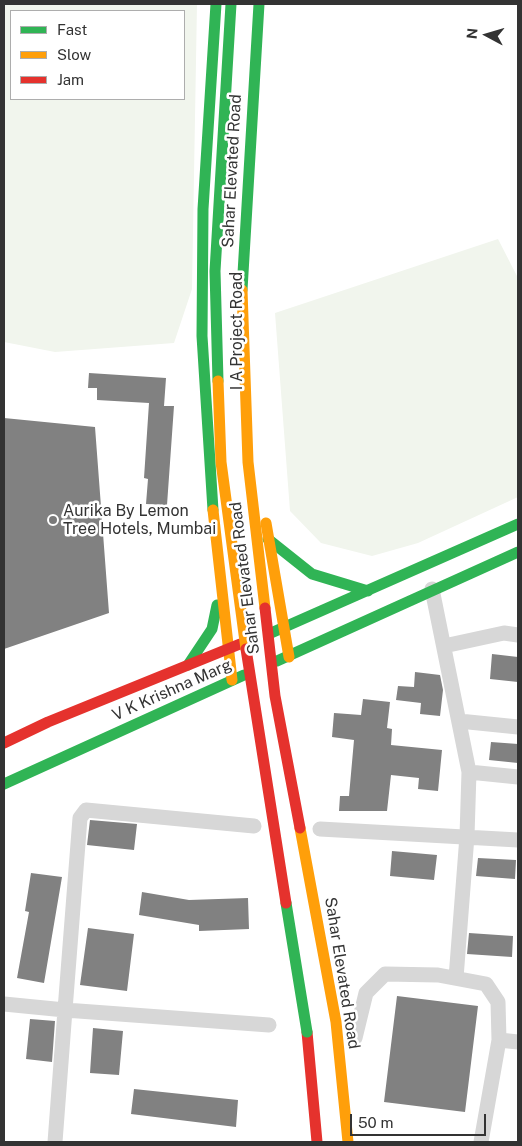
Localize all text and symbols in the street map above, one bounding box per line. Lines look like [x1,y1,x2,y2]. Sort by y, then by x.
legend [10,10,185,100]
north arrow [462,10,512,60]
text: Fast [57,21,87,38]
text: N [464,27,481,40]
text: Slow [57,46,91,63]
text: Jam [57,71,84,88]
street label: Sahar Elevated Road [218,94,246,248]
street label: I A Project Road [227,272,247,390]
place label: Aurika By Lemon Tree Hotels, Mumbai [63,501,216,539]
street label: Sahar Elevated Road [226,501,264,655]
marker: Aurika By Lemon Tree Hotels, Mumbai [47,514,59,526]
street label: V K Krishna Marg [109,655,235,725]
street label: Sahar Elevated Road [321,896,363,1050]
scale bar [352,1104,488,1136]
text: 50 m [358,1114,393,1131]

